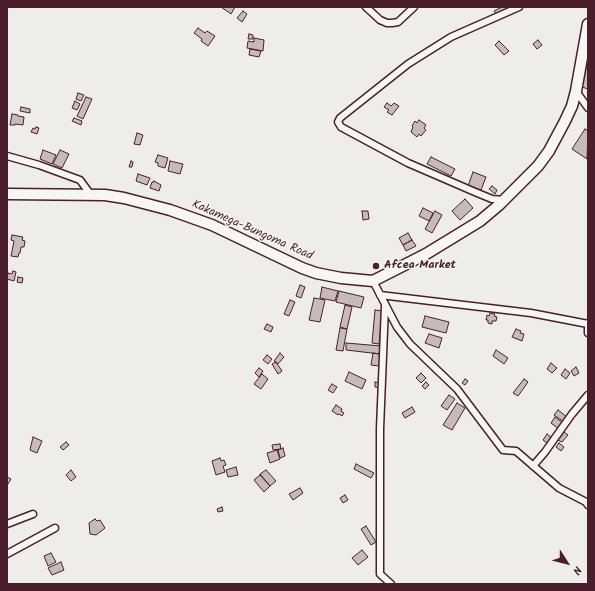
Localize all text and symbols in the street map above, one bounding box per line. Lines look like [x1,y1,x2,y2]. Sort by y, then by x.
street label: Kakamega-Bungoma Road [189,198,315,264]
place label: Afcea Market [384,259,456,273]
marker: Afcea Market [371,261,381,271]
north arrow [547,543,587,583]
text: N [567,562,586,578]

